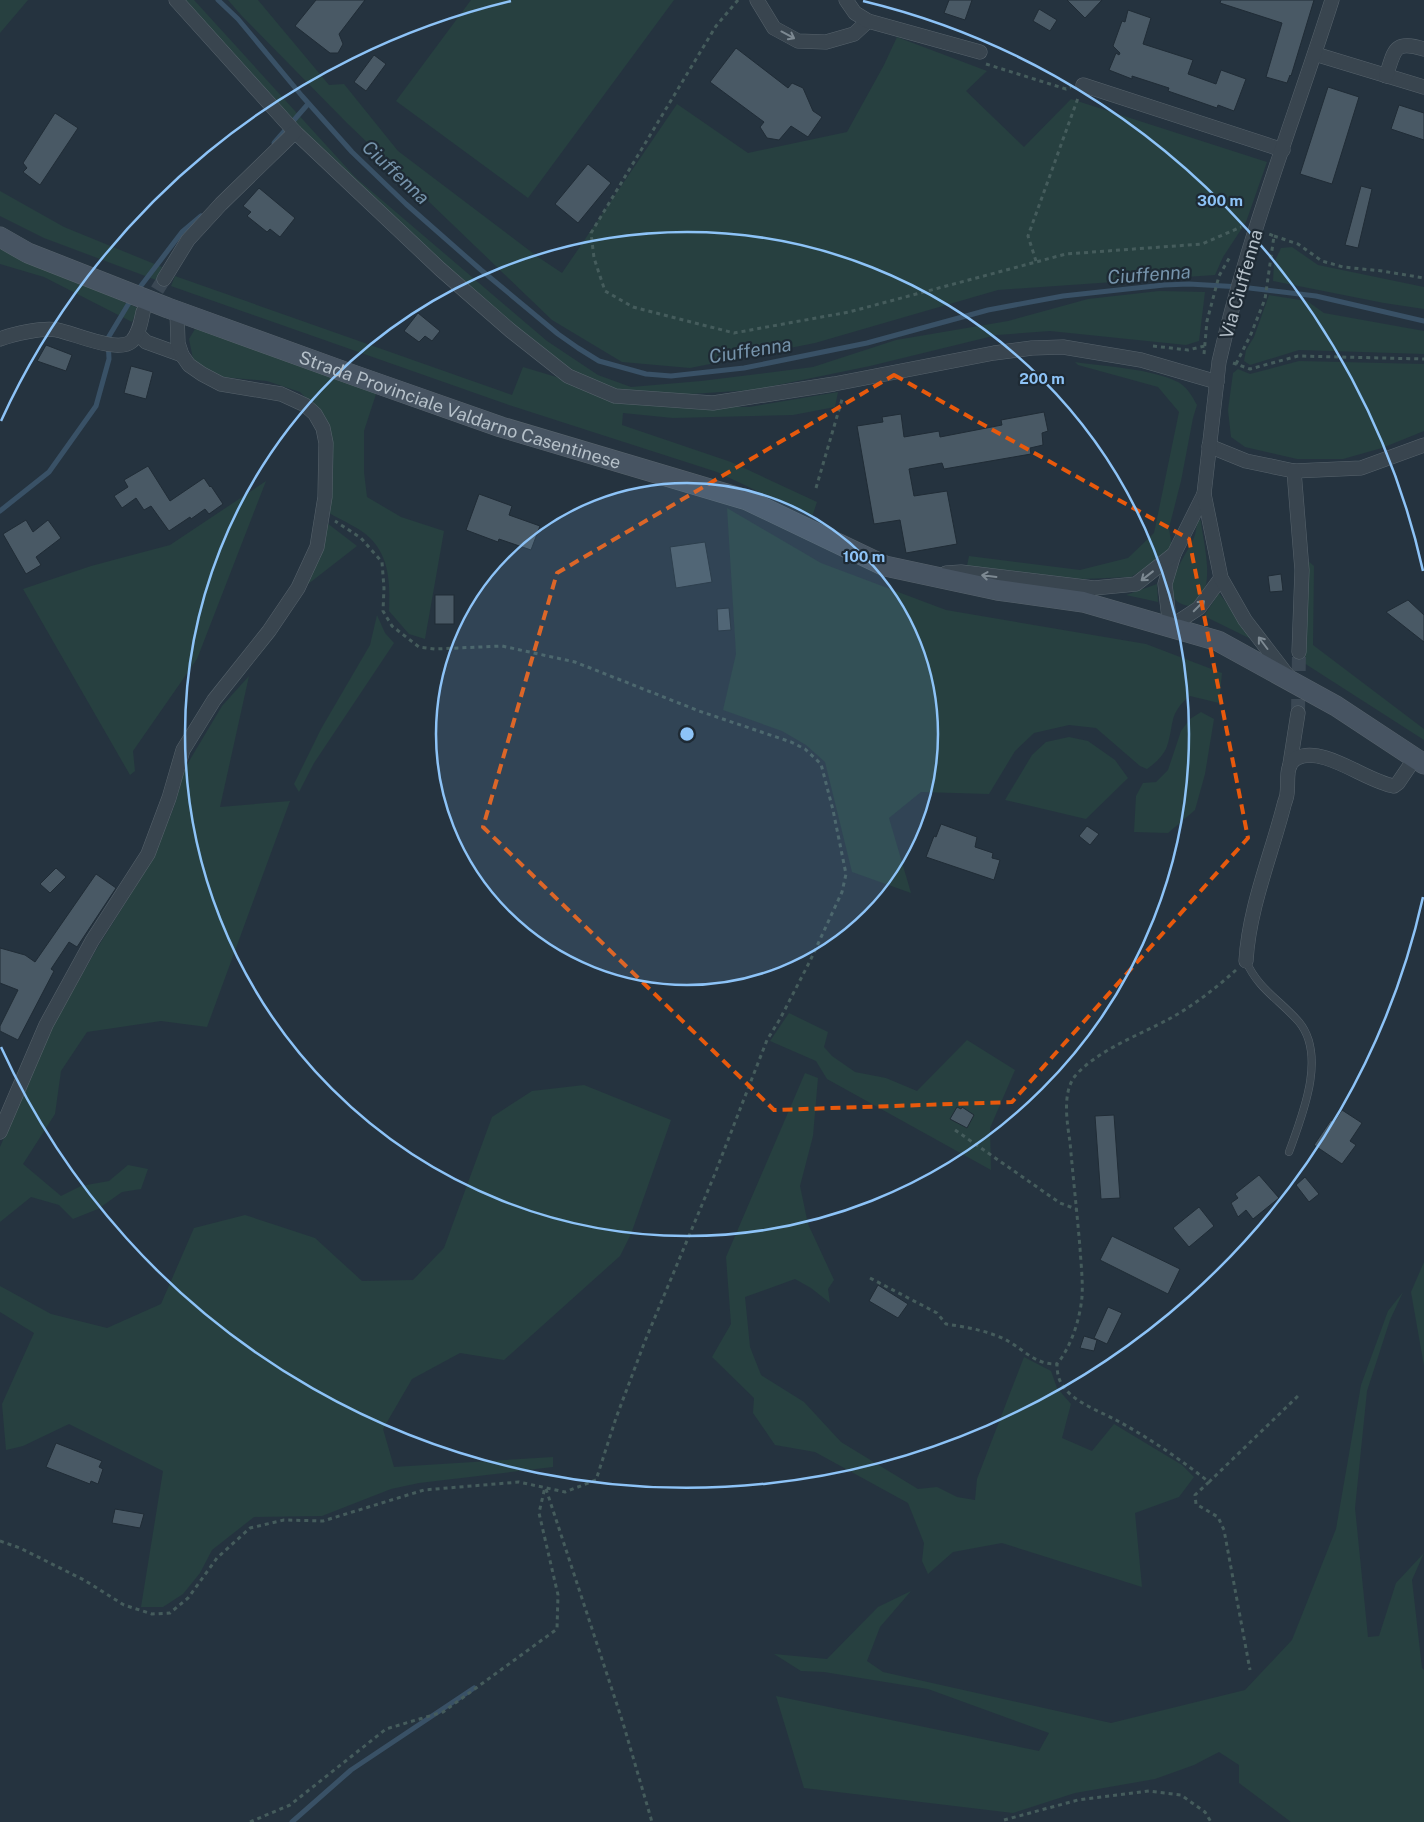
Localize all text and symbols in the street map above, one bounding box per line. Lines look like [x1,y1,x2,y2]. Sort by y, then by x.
one-way arrow [780,31,794,41]
water label: Ciuffenna [358,135,434,209]
text: 300 m [1197,192,1243,209]
street label: Via Ciuffenna [1215,227,1267,341]
water label: Ciuffenna [1107,260,1191,288]
water label: Ciuffenna [707,333,793,367]
street label: Strada Provinciale Valdarno Casentinese [296,346,624,473]
text: 200 m [1019,370,1065,387]
text: 100 m [843,548,885,565]
one-way arrow [1141,570,1154,581]
one-way arrow [981,571,997,581]
one-way arrow [1192,600,1205,612]
one-way arrow [1257,637,1268,650]
centre of rings [678,725,696,743]

